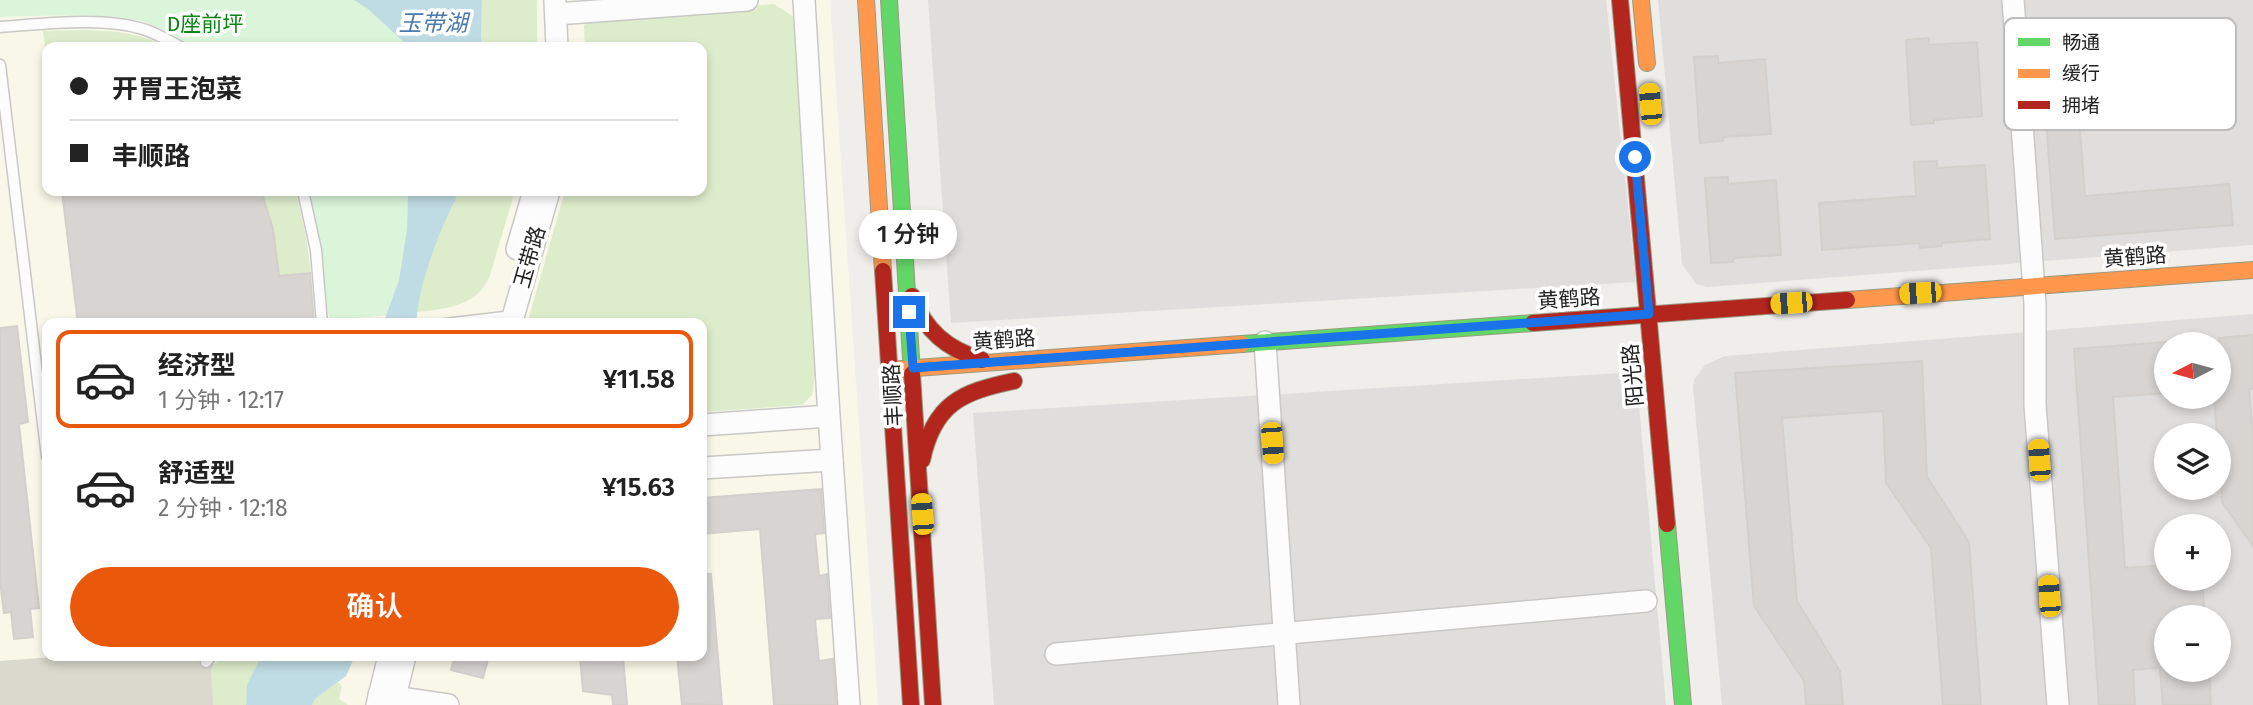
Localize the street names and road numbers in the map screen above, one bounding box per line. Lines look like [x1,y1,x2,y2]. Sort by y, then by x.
street label: 玉带路 [509,223,551,291]
street label: 黄鹤路 [2103,242,2167,272]
street label: 黄鹤路 [1537,284,1601,314]
street label: 黄鹤路 [972,325,1036,355]
street label: 阳光路 [1617,342,1649,408]
street label: 丰顺路 [878,363,908,427]

